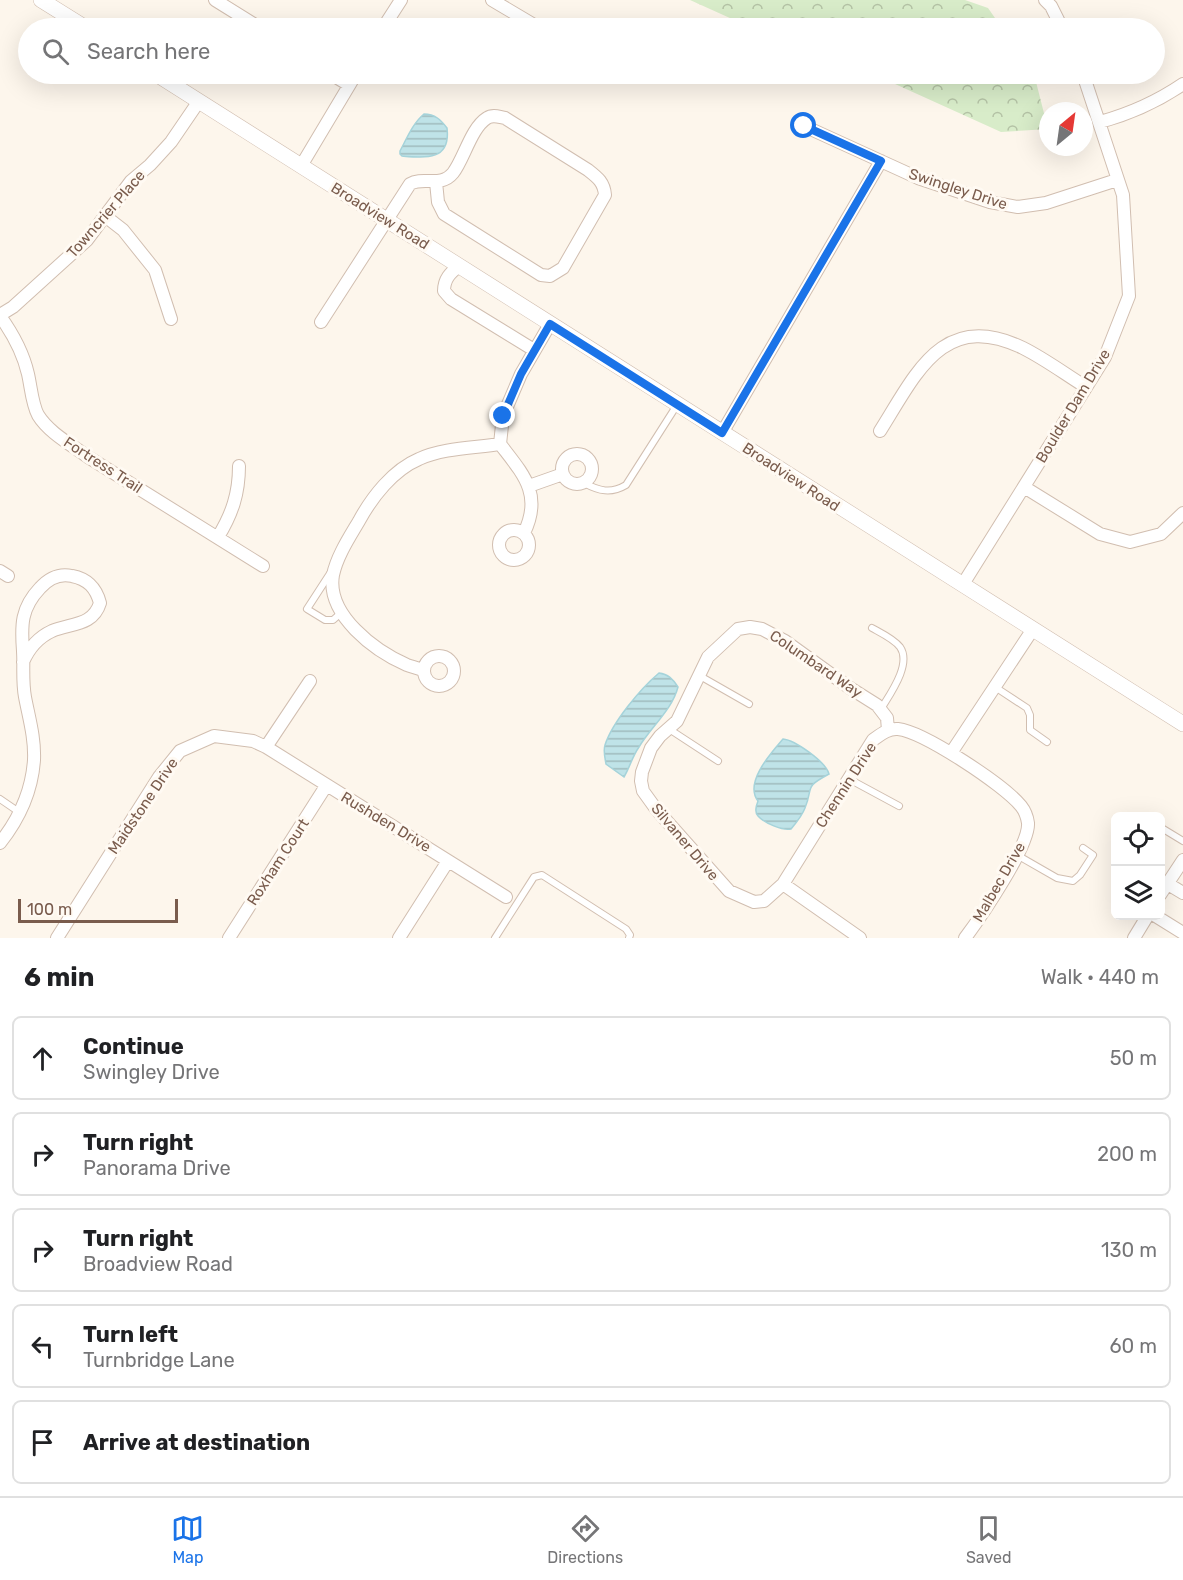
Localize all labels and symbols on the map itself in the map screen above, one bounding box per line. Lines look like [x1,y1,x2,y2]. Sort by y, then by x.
north arrow [1039,102,1093,156]
route start [790,112,816,138]
street label: Swingley Drive [906,165,1010,213]
street label: Towncrier Place [63,167,149,261]
street label: Broadview Road [328,179,432,253]
street label: Boulder Dam Drive [1032,346,1114,466]
route end [489,402,515,428]
street label: Fortress Trail [60,433,146,497]
street label: Broadview Road [739,439,843,515]
street label: Columbard Way [766,626,866,702]
street label: Chennin Drive [812,739,880,831]
street label: Maidstone Drive [104,754,182,858]
street label: Rushden Drive [338,788,434,856]
street label: Silvaner Drive [647,800,723,884]
street label: Roxham Court [243,815,313,909]
street label: Malbec Drive [969,839,1029,925]
scale bar [18,896,178,923]

